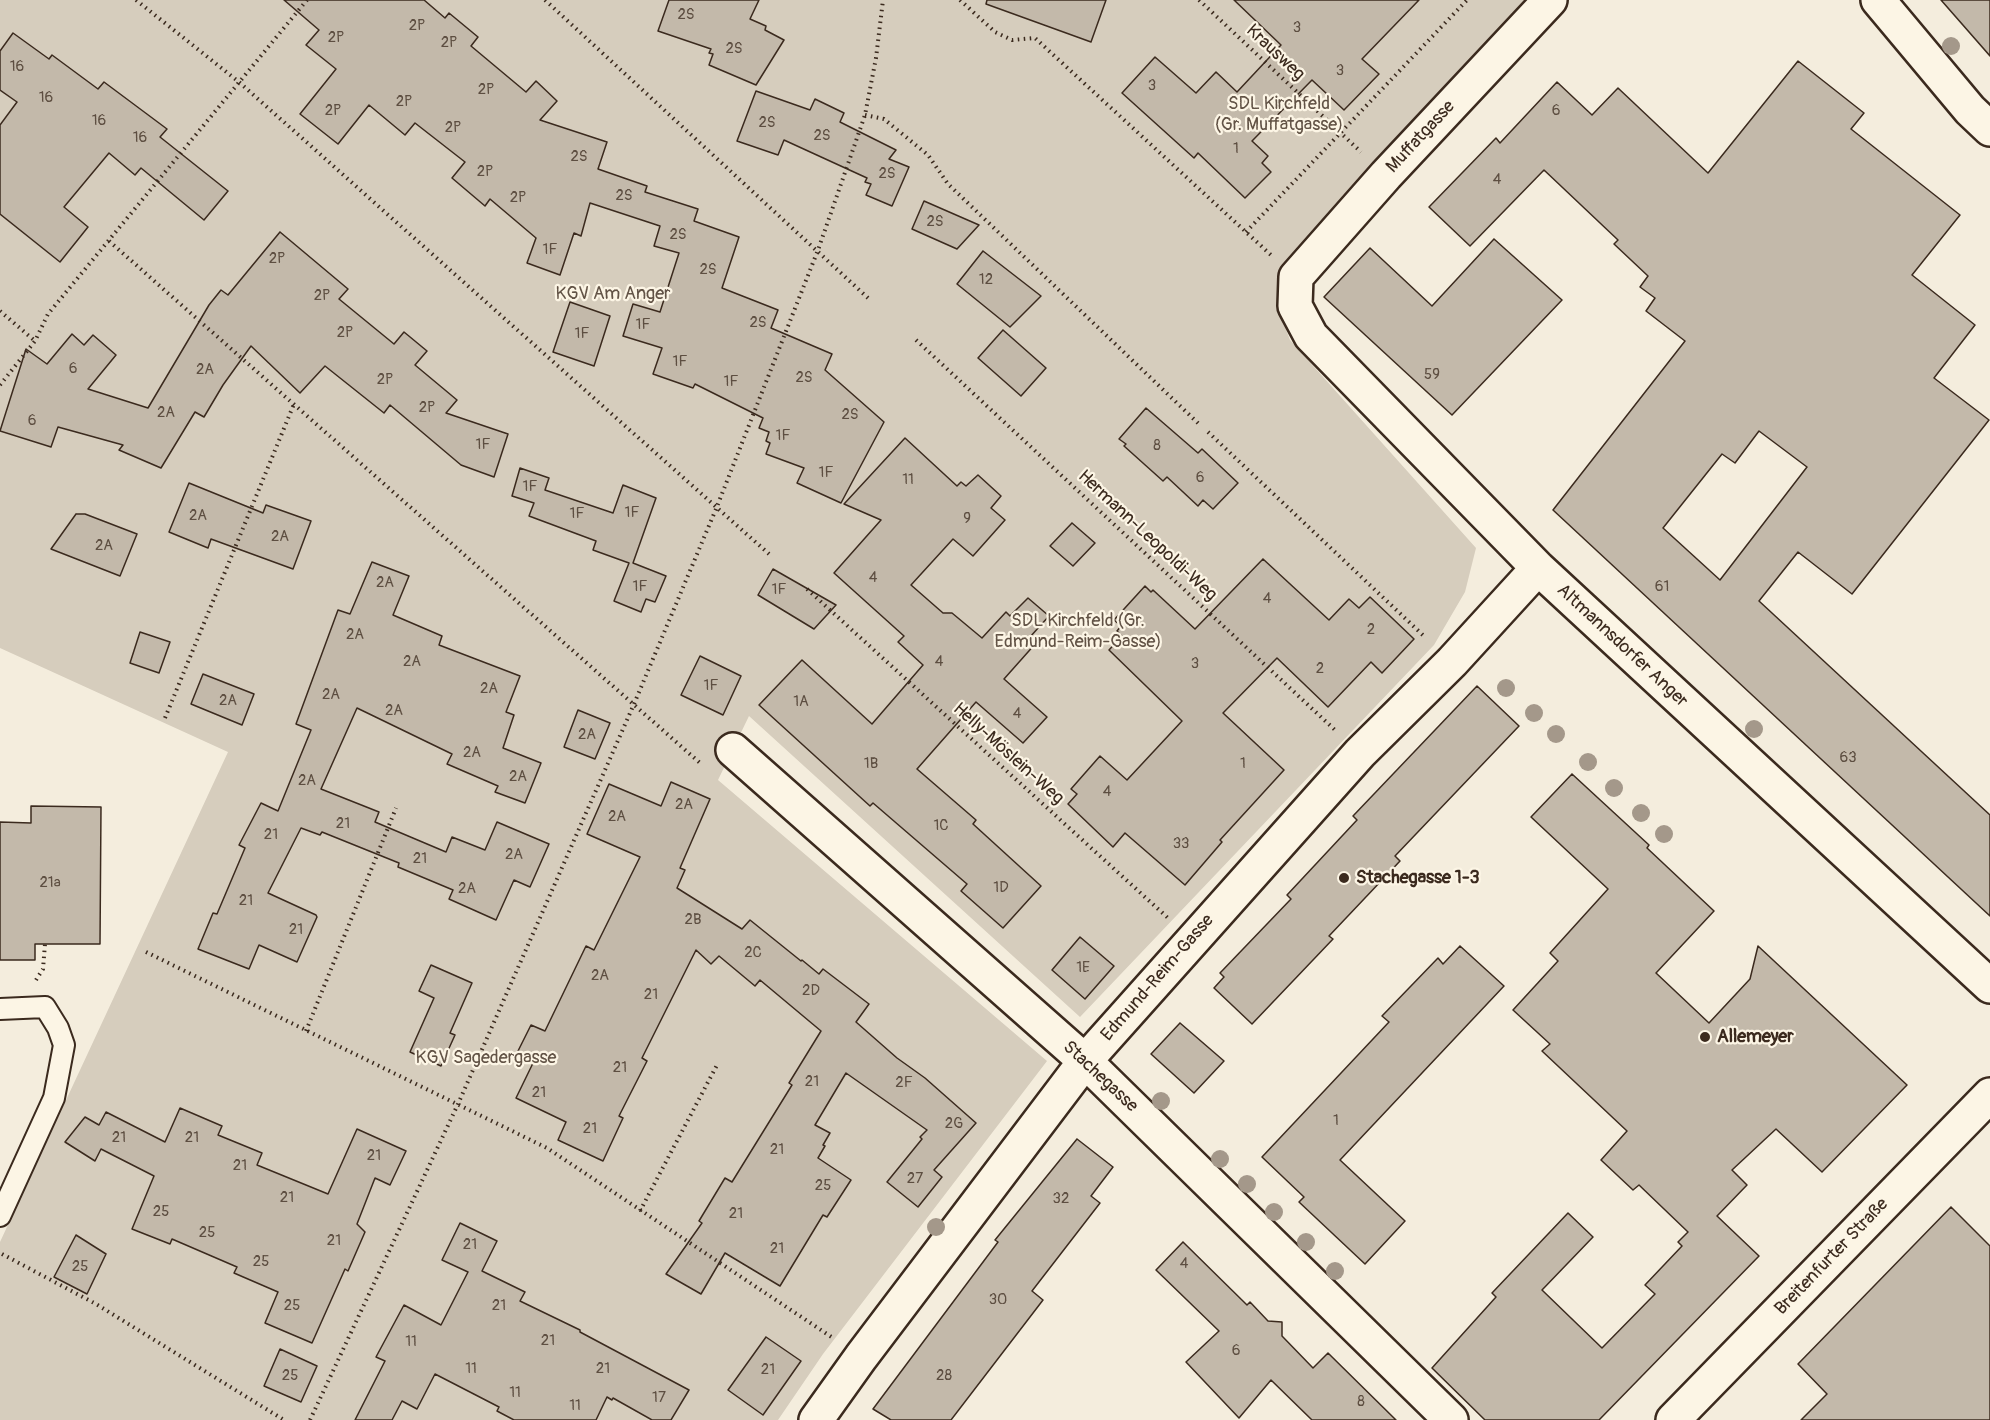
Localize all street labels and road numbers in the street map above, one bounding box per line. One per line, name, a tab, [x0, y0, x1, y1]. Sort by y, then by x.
street label: Krausweg	[1241, 20, 1309, 86]
street label: Muffatgasse	[1382, 96, 1460, 178]
street label: Hermann-Leopoldi-Weg	[1073, 466, 1221, 606]
street label: Altmannsdorfer Anger	[1552, 580, 1692, 712]
street label: Helly-Möslein-Weg	[948, 699, 1068, 809]
street label: Edmund-Reim-Gasse	[1097, 910, 1219, 1046]
street label: Stachegasse	[1058, 1037, 1142, 1117]
street label: Breitenfurter Straße	[1771, 1194, 1893, 1320]

